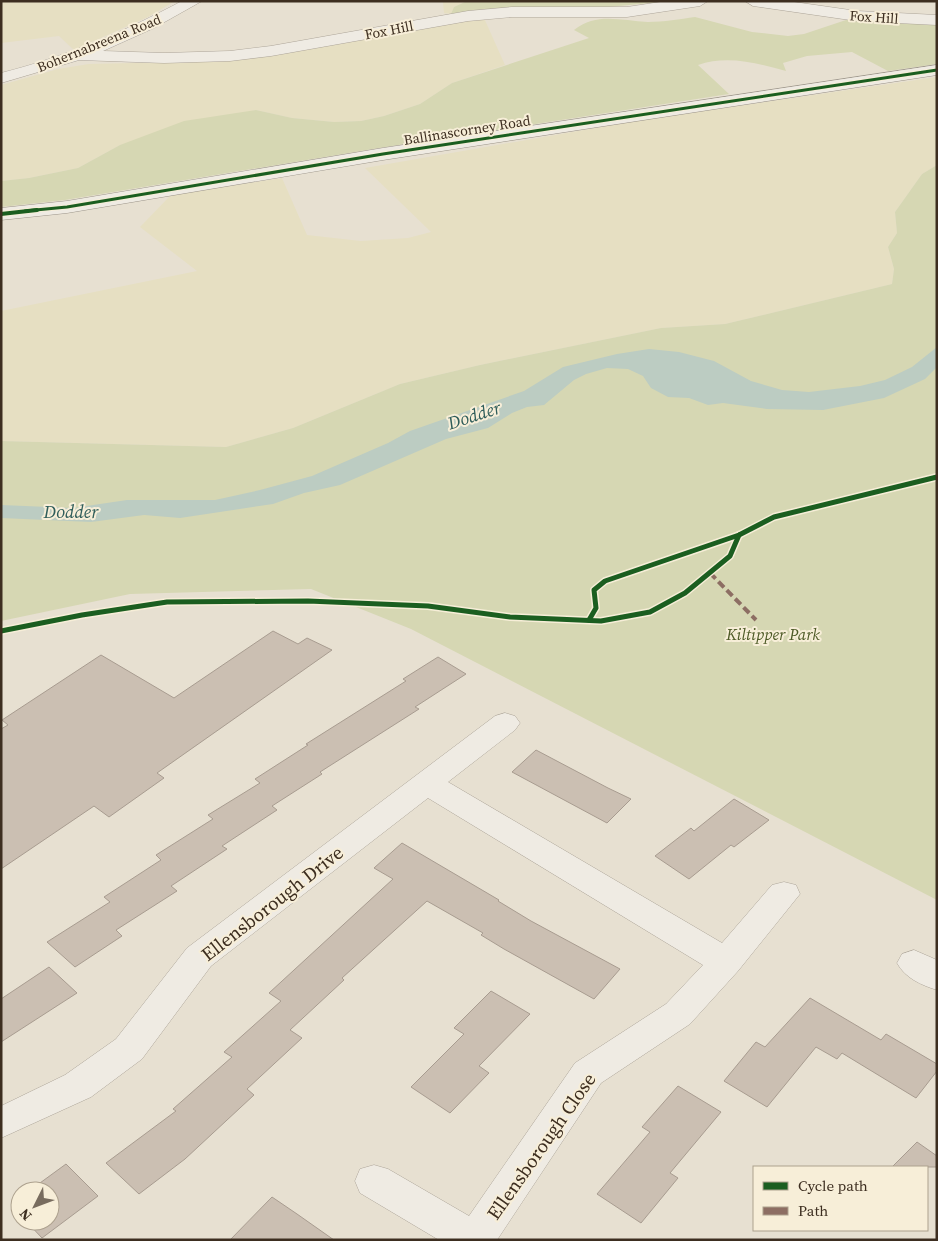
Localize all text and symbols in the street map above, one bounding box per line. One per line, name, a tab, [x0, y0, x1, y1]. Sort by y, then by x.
street label: Fox Hill	[849, 5, 899, 29]
street label: Bohernabreena Road	[34, 9, 164, 77]
street label: Fox Hill	[363, 15, 415, 45]
street label: Ballinascorney Road	[402, 110, 532, 150]
water label: Dodder	[443, 394, 505, 436]
water label: Dodder	[43, 499, 99, 524]
park label: Kiltipper Park	[725, 623, 820, 645]
street label: Ellensborough Drive	[196, 839, 348, 967]
street label: Ellensborough Close	[480, 1067, 602, 1225]
legend	[753, 1166, 928, 1231]
text: Cycle path	[798, 1175, 868, 1196]
north arrow	[10, 1181, 60, 1231]
text: Path	[798, 1200, 828, 1221]
text: N	[14, 1204, 36, 1225]

